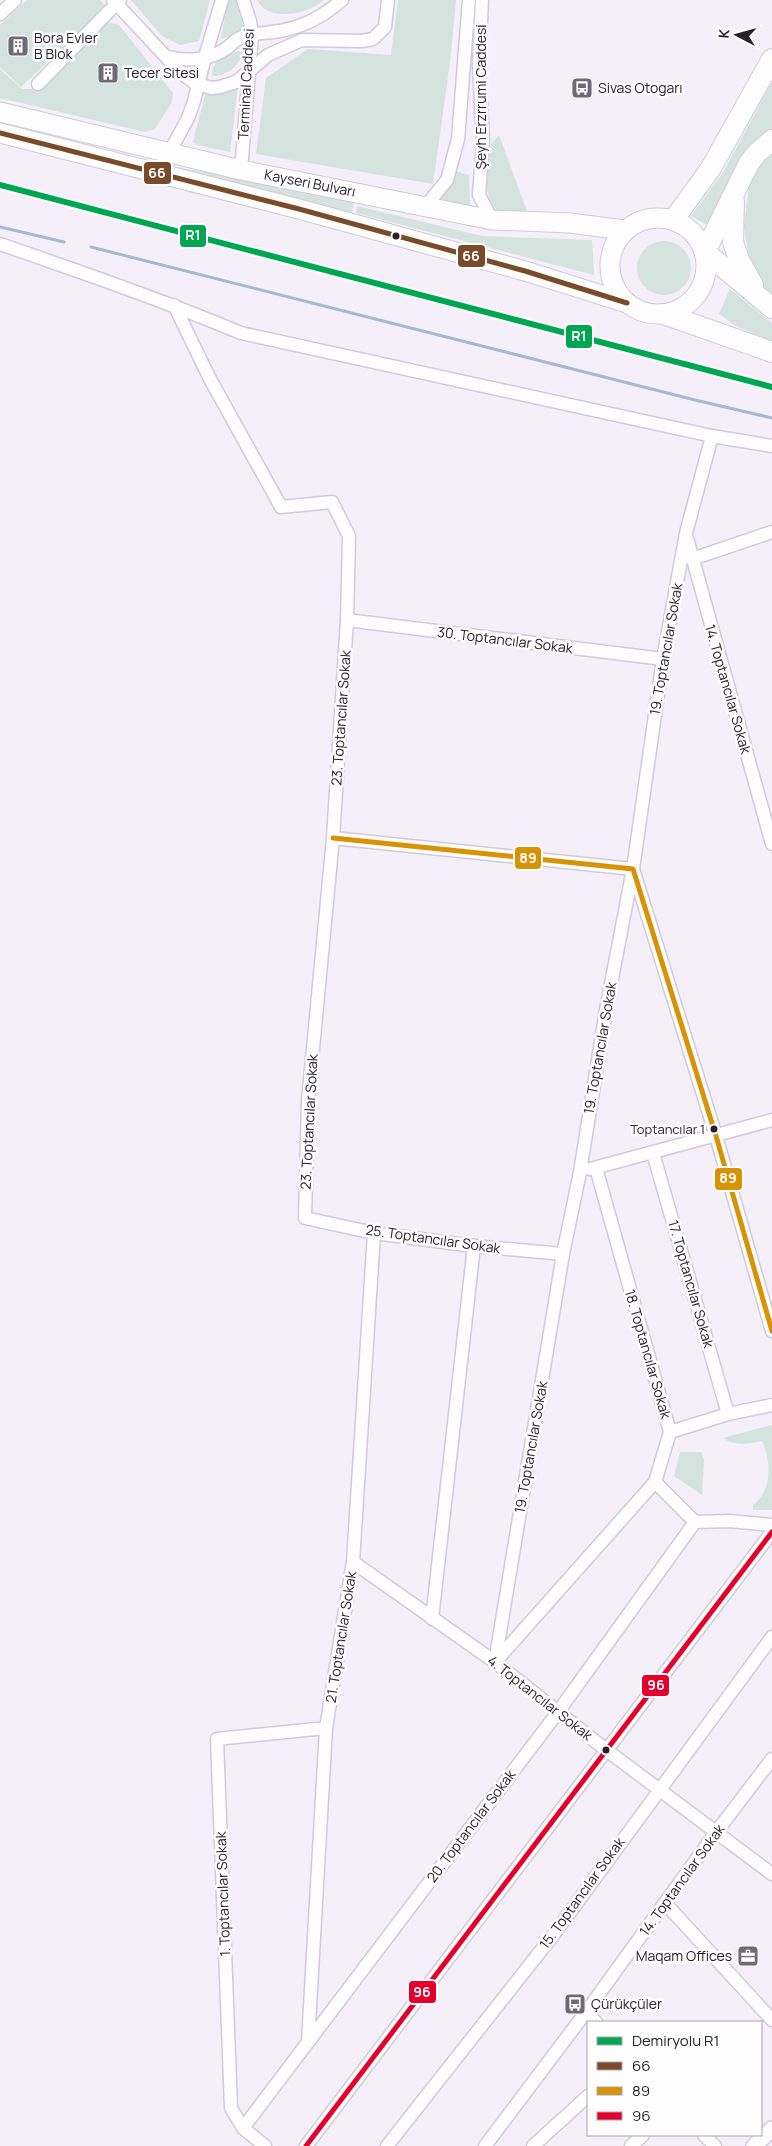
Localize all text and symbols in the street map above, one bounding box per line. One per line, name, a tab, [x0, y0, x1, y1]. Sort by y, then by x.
north arrow	[712, 10, 762, 60]
street label: Şeyh Erzrrumi Caddesi	[471, 24, 490, 170]
text: K	[714, 27, 734, 39]
place label: Bora Evler B Blok	[34, 28, 98, 63]
street label: Terminal Caddesi	[233, 28, 258, 140]
building icon: Bora Evler B Blok	[6, 34, 30, 58]
building icon: Tecer Sitesi	[96, 61, 120, 85]
place label: Tecer Sitesi	[124, 63, 199, 82]
bus stop icon: Sivas Otogarı	[570, 76, 594, 100]
place label: Sivas Otogarı	[598, 78, 683, 97]
line badge: 66	[143, 161, 172, 185]
text: 66	[148, 163, 166, 182]
street label: Kayseri Bulvarı	[263, 164, 357, 201]
line badge: R1	[179, 224, 207, 248]
text: R1	[185, 225, 201, 244]
unlabelled marker	[391, 231, 401, 241]
line badge: 66	[457, 244, 486, 268]
text: 66	[462, 246, 480, 265]
line badge: R1	[565, 324, 593, 349]
text: R1	[571, 326, 587, 345]
street label: 19. Toptancılar Sokak	[645, 580, 687, 717]
street label: 30. Toptancılar Sokak	[436, 622, 575, 657]
street label: 14. Toptancılar Sokak	[701, 622, 756, 757]
street label: 23. Toptancılar Sokak	[326, 649, 355, 786]
line badge: 89	[514, 846, 542, 870]
text: 89	[519, 848, 537, 867]
street label: 19. Toptancılar Sokak	[579, 979, 621, 1116]
street label: 23. Toptancılar Sokak	[295, 1053, 322, 1190]
place label: Toptancılar 1	[630, 1120, 705, 1138]
marker: Toptancılar 1	[709, 1124, 719, 1134]
line badge: 89	[714, 1167, 743, 1191]
text: 89	[719, 1168, 737, 1187]
street label: 17. Toptancılar Sokak	[664, 1218, 719, 1351]
street label: 25. Toptancılar Sokak	[364, 1220, 503, 1258]
street label: 18. Toptancılar Sokak	[621, 1287, 676, 1422]
street label: 19. Toptancılar Sokak	[510, 1378, 552, 1515]
street label: 21. Toptancılar Sokak	[321, 1569, 360, 1704]
street label: 4. Toptancılar Sokak	[484, 1651, 597, 1745]
line badge: 96	[641, 1674, 670, 1697]
text: 96	[647, 1675, 665, 1694]
unlabelled marker	[601, 1745, 611, 1755]
street label: 20. Toptancılar Sokak	[422, 1765, 520, 1886]
street label: 14. Toptancılar Sokak	[635, 1819, 729, 1939]
street label: 1. Toptancılar Sokak	[211, 1830, 234, 1957]
street label: 15. Toptancılar Sokak	[535, 1832, 629, 1952]
office icon: Maqam Offices	[736, 1944, 760, 1968]
place label: Maqam Offices	[636, 1946, 732, 1965]
line badge: 96	[408, 1980, 437, 2004]
text: 96	[413, 1982, 431, 2001]
bus stop icon: Çürükçüler	[563, 1992, 587, 2016]
place label: Çürükçüler	[591, 1994, 662, 2013]
legend	[587, 2021, 762, 2136]
text: Demiryolu R1	[632, 2030, 719, 2051]
text: 66	[632, 2055, 651, 2076]
text: 89	[632, 2080, 650, 2101]
text: 96	[632, 2105, 651, 2126]

